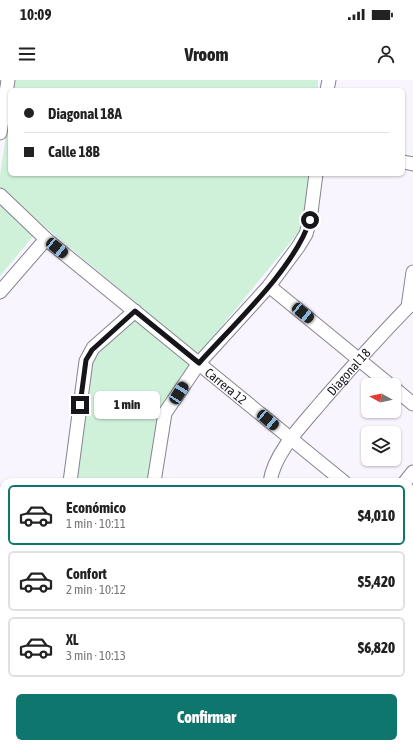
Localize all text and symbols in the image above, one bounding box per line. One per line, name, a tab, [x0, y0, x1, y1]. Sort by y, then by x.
text: 10:09	[20, 6, 51, 23]
icon: menu	[16, 43, 38, 65]
icon: person	[375, 43, 397, 65]
text: Vroom	[184, 44, 229, 65]
text: Diagonal 18A	[48, 105, 122, 122]
text: Calle 18B	[48, 143, 100, 160]
route start	[301, 211, 319, 229]
car	[44, 236, 70, 260]
car	[290, 301, 316, 325]
street label: Diagonal 18	[324, 345, 374, 398]
street label: Carrera 12	[202, 365, 250, 408]
north arrow	[361, 378, 401, 418]
map controls	[361, 378, 401, 466]
car	[167, 380, 191, 406]
callout: 1 min	[94, 391, 160, 419]
route end	[71, 396, 89, 414]
text: 1 min	[114, 397, 140, 412]
car	[255, 408, 281, 432]
button: layers	[361, 426, 401, 466]
icon: car	[18, 497, 54, 533]
text: Económico	[66, 499, 126, 516]
text: $4,010	[358, 507, 395, 524]
text: 1 min · 10:11	[66, 516, 126, 531]
icon: car	[18, 563, 54, 599]
text: Confort	[66, 565, 107, 582]
text: $5,420	[358, 573, 395, 590]
text: 2 min · 10:12	[66, 582, 126, 597]
icon: car	[18, 629, 54, 665]
text: XL	[66, 631, 79, 648]
text: $6,820	[358, 639, 395, 656]
text: 3 min · 10:13	[66, 648, 126, 663]
button: Confirmar	[16, 694, 397, 740]

